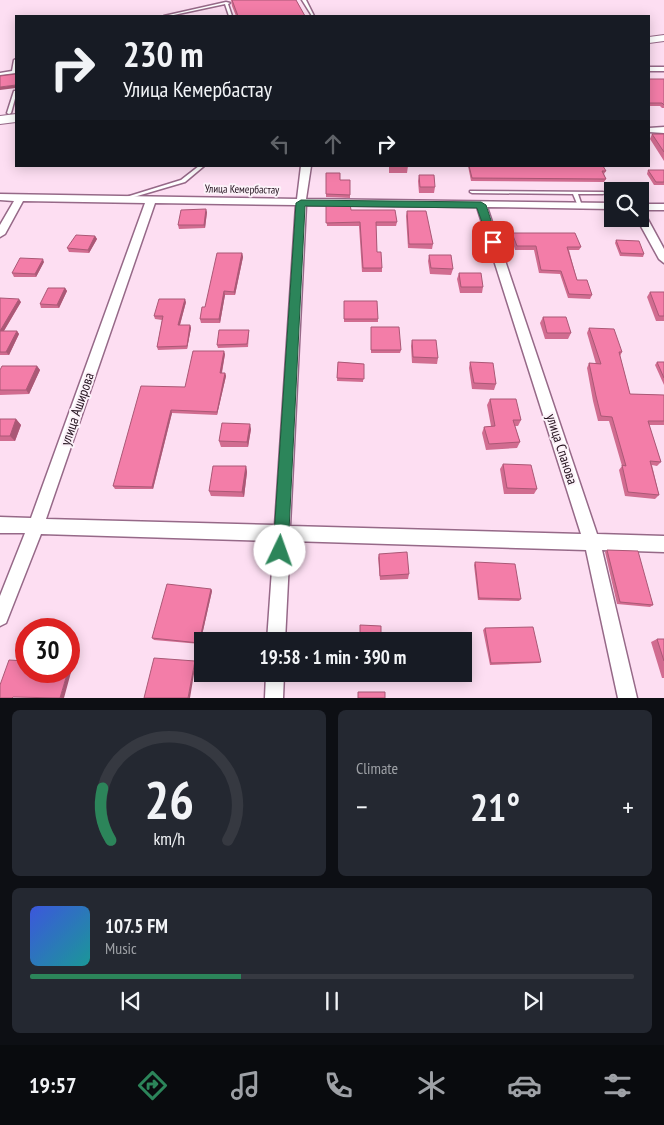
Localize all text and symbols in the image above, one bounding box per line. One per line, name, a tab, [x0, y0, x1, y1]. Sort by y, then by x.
text: 230 m	[123, 31, 204, 77]
icon: right	[40, 35, 105, 100]
text: Улица Кемербастау	[123, 75, 272, 103]
icon: left	[266, 130, 294, 158]
icon: ahead	[319, 130, 347, 158]
icon: right	[372, 130, 400, 158]
street label: Улица Кемербастау	[205, 181, 280, 197]
map controls	[604, 182, 649, 227]
button: search	[604, 182, 649, 227]
pin	[472, 221, 514, 263]
icon: arrive	[479, 228, 507, 256]
street label: улица Аширова	[56, 370, 98, 448]
street label: улица Спанова	[542, 411, 582, 487]
position arrow	[253, 524, 305, 576]
speed limit sign: 30	[15, 618, 80, 683]
text: 19:58 · 1 min · 390 m	[260, 645, 406, 669]
text: Climate	[356, 758, 398, 778]
text: 26	[144, 766, 194, 833]
text: 21°	[470, 782, 520, 831]
text: −	[356, 788, 368, 825]
text: +	[622, 788, 634, 825]
text: km/h	[153, 827, 185, 850]
text: 107.5 FM	[105, 914, 168, 938]
text: Music	[105, 938, 137, 958]
icon: previous	[117, 987, 145, 1015]
icon: pause	[318, 987, 346, 1015]
icon: next	[519, 987, 547, 1015]
icon: directions	[135, 1068, 170, 1103]
icon: music	[228, 1068, 263, 1103]
icon: phone	[321, 1068, 356, 1103]
icon: climate	[414, 1068, 449, 1103]
icon: car	[507, 1068, 542, 1103]
icon: filters	[600, 1068, 635, 1103]
text: 19:57	[29, 1071, 77, 1099]

